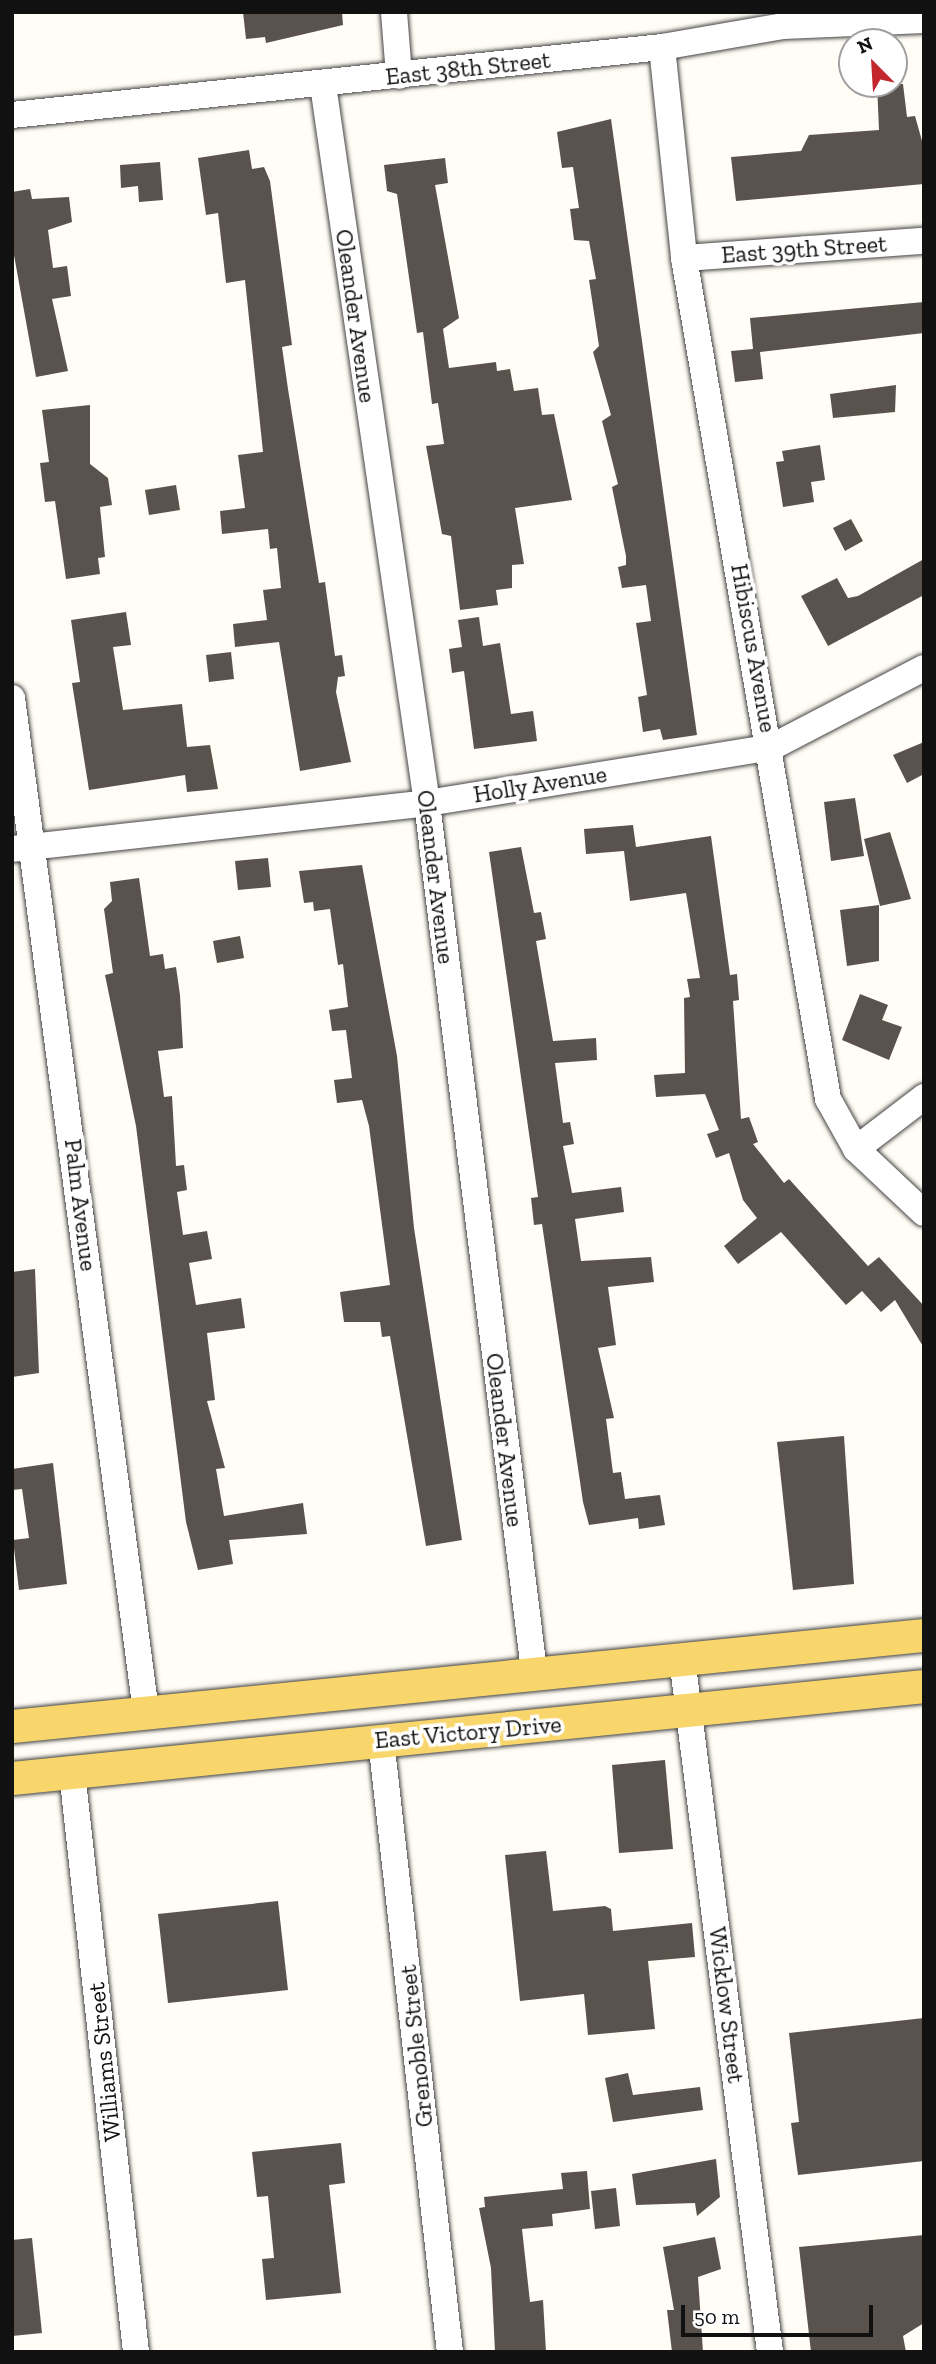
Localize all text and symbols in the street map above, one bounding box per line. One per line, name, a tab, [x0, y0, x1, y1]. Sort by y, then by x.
north arrow	[838, 28, 908, 98]
text: N	[854, 32, 876, 59]
street label: East 38th Street	[384, 45, 552, 91]
street label: Oleander Avenue	[329, 227, 383, 405]
street label: East 39th Street	[720, 229, 888, 269]
street label: Hibiscus Avenue	[725, 561, 783, 735]
street label: Holly Avenue	[471, 759, 609, 809]
street label: Oleander Avenue	[411, 788, 461, 966]
street label: Palm Avenue	[59, 1137, 103, 1273]
street label: Oleander Avenue	[480, 1351, 530, 1529]
street label: East Victory Drive	[373, 1709, 563, 1755]
street label: Wicklow Street	[703, 1925, 751, 2085]
street label: Grenoble Street	[393, 1963, 439, 2129]
street label: Williams Street	[81, 1981, 127, 2143]
scale bar	[684, 2290, 876, 2334]
text: 50 m	[694, 2304, 740, 2329]

